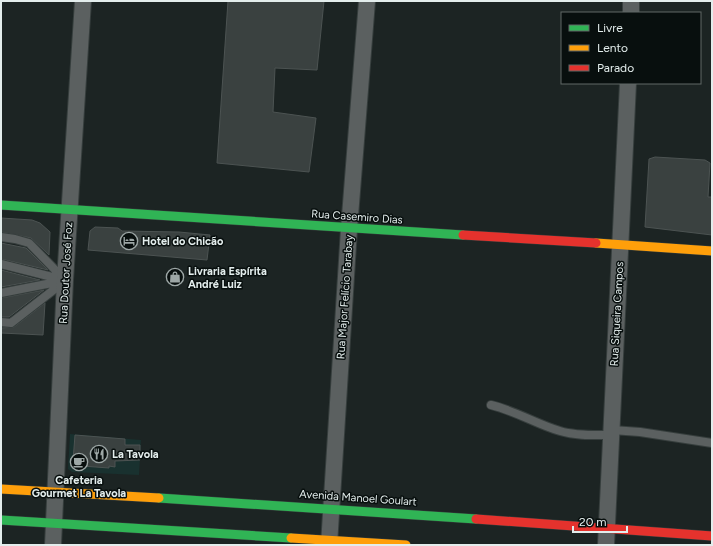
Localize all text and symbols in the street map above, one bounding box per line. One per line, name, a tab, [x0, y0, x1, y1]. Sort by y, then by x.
legend	[561, 12, 701, 84]
text: Livre	[597, 21, 623, 35]
text: Lento	[597, 41, 628, 55]
text: Parado	[597, 61, 634, 75]
street label: Rua Casemiro Dias	[311, 207, 403, 227]
street label: Rua Doutor José Foz	[57, 222, 75, 324]
hotel icon: Hotel do Chicão	[119, 231, 139, 251]
street label: Rua Major Felício Tarabay	[334, 234, 356, 360]
place label: Hotel do Chicão	[142, 235, 224, 248]
street label: Rua Siqueira Campos	[608, 261, 626, 367]
place label: Livraria Espírita André Luiz	[188, 265, 267, 291]
shop icon: Livraria Espírita André Luiz	[165, 267, 185, 287]
restaurant icon: La Tavola	[89, 444, 109, 464]
place label: La Tavola	[112, 448, 159, 461]
cafe icon: Cafeteria Gourmet La Tavola	[69, 452, 89, 472]
place label: Cafeteria Gourmet La Tavola	[32, 474, 126, 500]
street label: Avenida Manoel Goulart	[299, 487, 417, 509]
scale bar	[573, 508, 627, 534]
text: 20 m	[579, 515, 607, 529]

